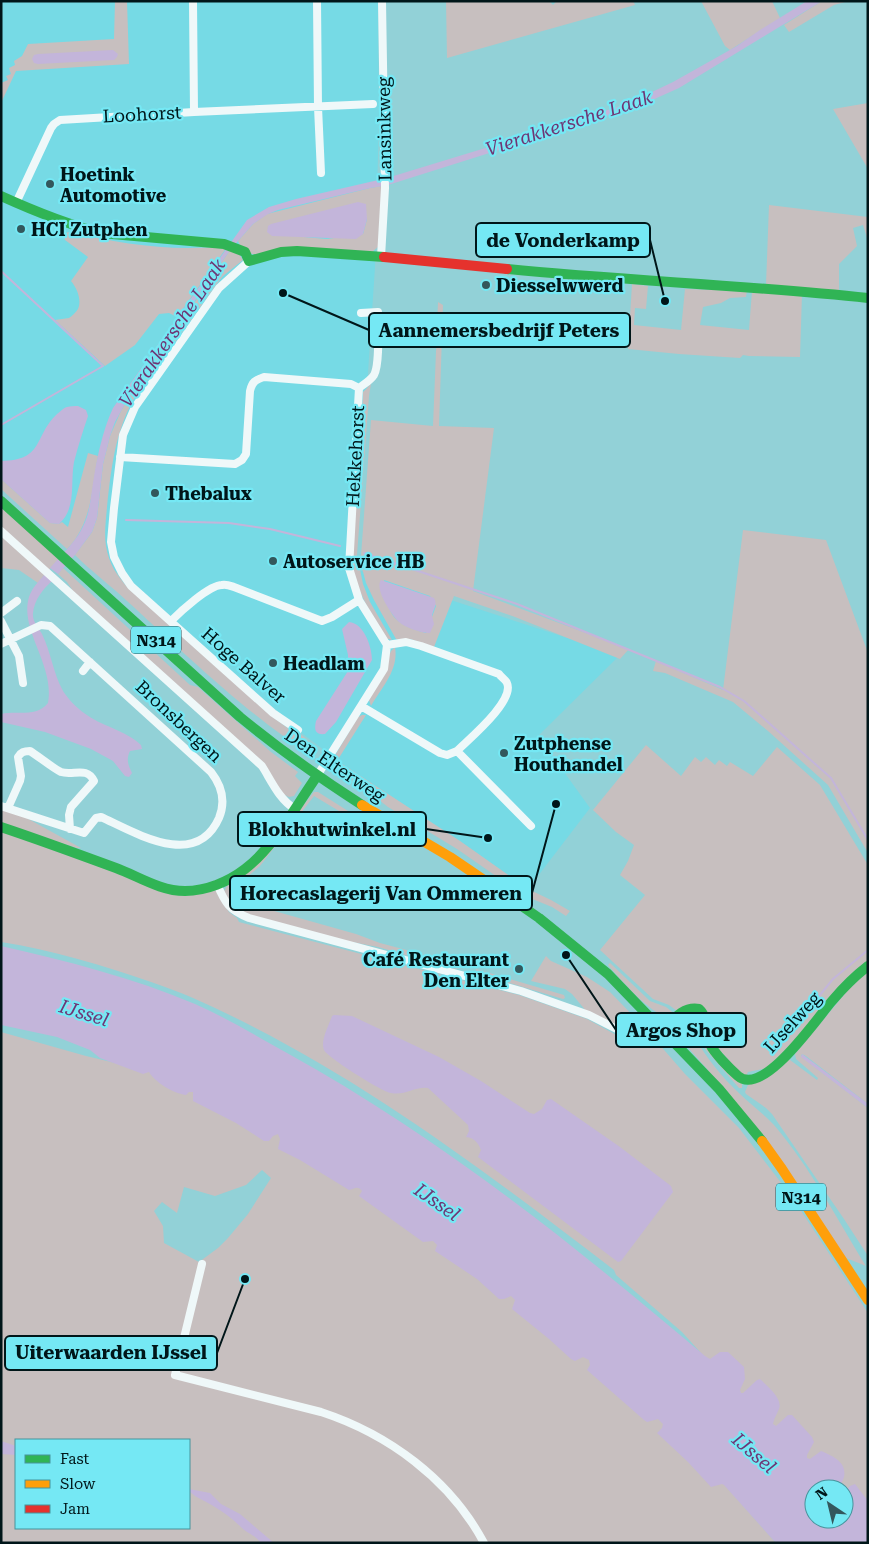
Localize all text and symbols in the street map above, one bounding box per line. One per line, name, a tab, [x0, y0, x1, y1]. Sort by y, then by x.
street label: Lansinkweg	[373, 76, 395, 181]
water label: Vierakkersche Laak	[483, 85, 656, 161]
street label: Loohorst	[102, 101, 182, 127]
place label: Hoetink Automotive	[60, 164, 167, 206]
marker: Hoetink Automotive	[44, 178, 56, 190]
place label: HCI Zutphen	[31, 219, 148, 240]
marker: HCI Zutphen	[15, 223, 27, 235]
callout: de Vonderkamp	[476, 223, 650, 257]
text: de Vonderkamp	[486, 229, 640, 252]
water label: Vierakkersche Laak	[114, 254, 231, 412]
place label: Diesselwwerd	[496, 275, 624, 296]
marker: Diesselwwerd	[480, 279, 492, 291]
callout: Aannemersbedrijf Peters	[369, 313, 630, 347]
text: Aannemersbedrijf Peters	[379, 319, 620, 342]
street label: Hekkehorst	[342, 405, 368, 507]
place label: Thebalux	[165, 483, 252, 504]
marker: Thebalux	[149, 487, 161, 499]
place label: Autoservice HB	[283, 551, 424, 572]
marker: Autoservice HB	[267, 555, 279, 567]
street label: Hoge Balver	[198, 623, 290, 707]
road number: N314	[131, 626, 181, 654]
place label: Headlam	[283, 653, 365, 674]
marker: Headlam	[267, 657, 279, 669]
street label: Bronsbergen	[131, 676, 227, 767]
street label: Den Elterweg	[281, 724, 390, 807]
place label: Zutphense Houthandel	[514, 733, 623, 775]
marker: Zutphense Houthandel	[498, 747, 510, 759]
callout: Blokhutwinkel.nl	[238, 812, 426, 846]
text: Blokhutwinkel.nl	[248, 818, 416, 841]
callout: Horecaslagerij Van Ommeren	[230, 876, 532, 910]
text: Horecaslagerij Van Ommeren	[240, 882, 522, 905]
place label: Café Restaurant Den Elter	[363, 949, 509, 991]
marker: Café Restaurant Den Elter	[513, 963, 525, 975]
street label: IJselweg	[759, 987, 825, 1057]
water label: IJssel	[56, 994, 112, 1031]
callout: Argos Shop	[616, 1013, 746, 1047]
text: Argos Shop	[626, 1019, 736, 1042]
water label: IJssel	[409, 1178, 464, 1226]
road number: N314	[776, 1184, 826, 1210]
callout: Uiterwaarden IJssel	[5, 1336, 217, 1370]
text: Uiterwaarden IJssel	[15, 1341, 207, 1364]
water label: IJssel	[727, 1427, 781, 1478]
legend	[15, 1439, 190, 1529]
text: Fast	[60, 1450, 90, 1468]
text: Slow	[60, 1475, 96, 1493]
north arrow	[804, 1479, 854, 1529]
text: N	[813, 1484, 831, 1503]
text: Jam	[60, 1500, 90, 1518]

